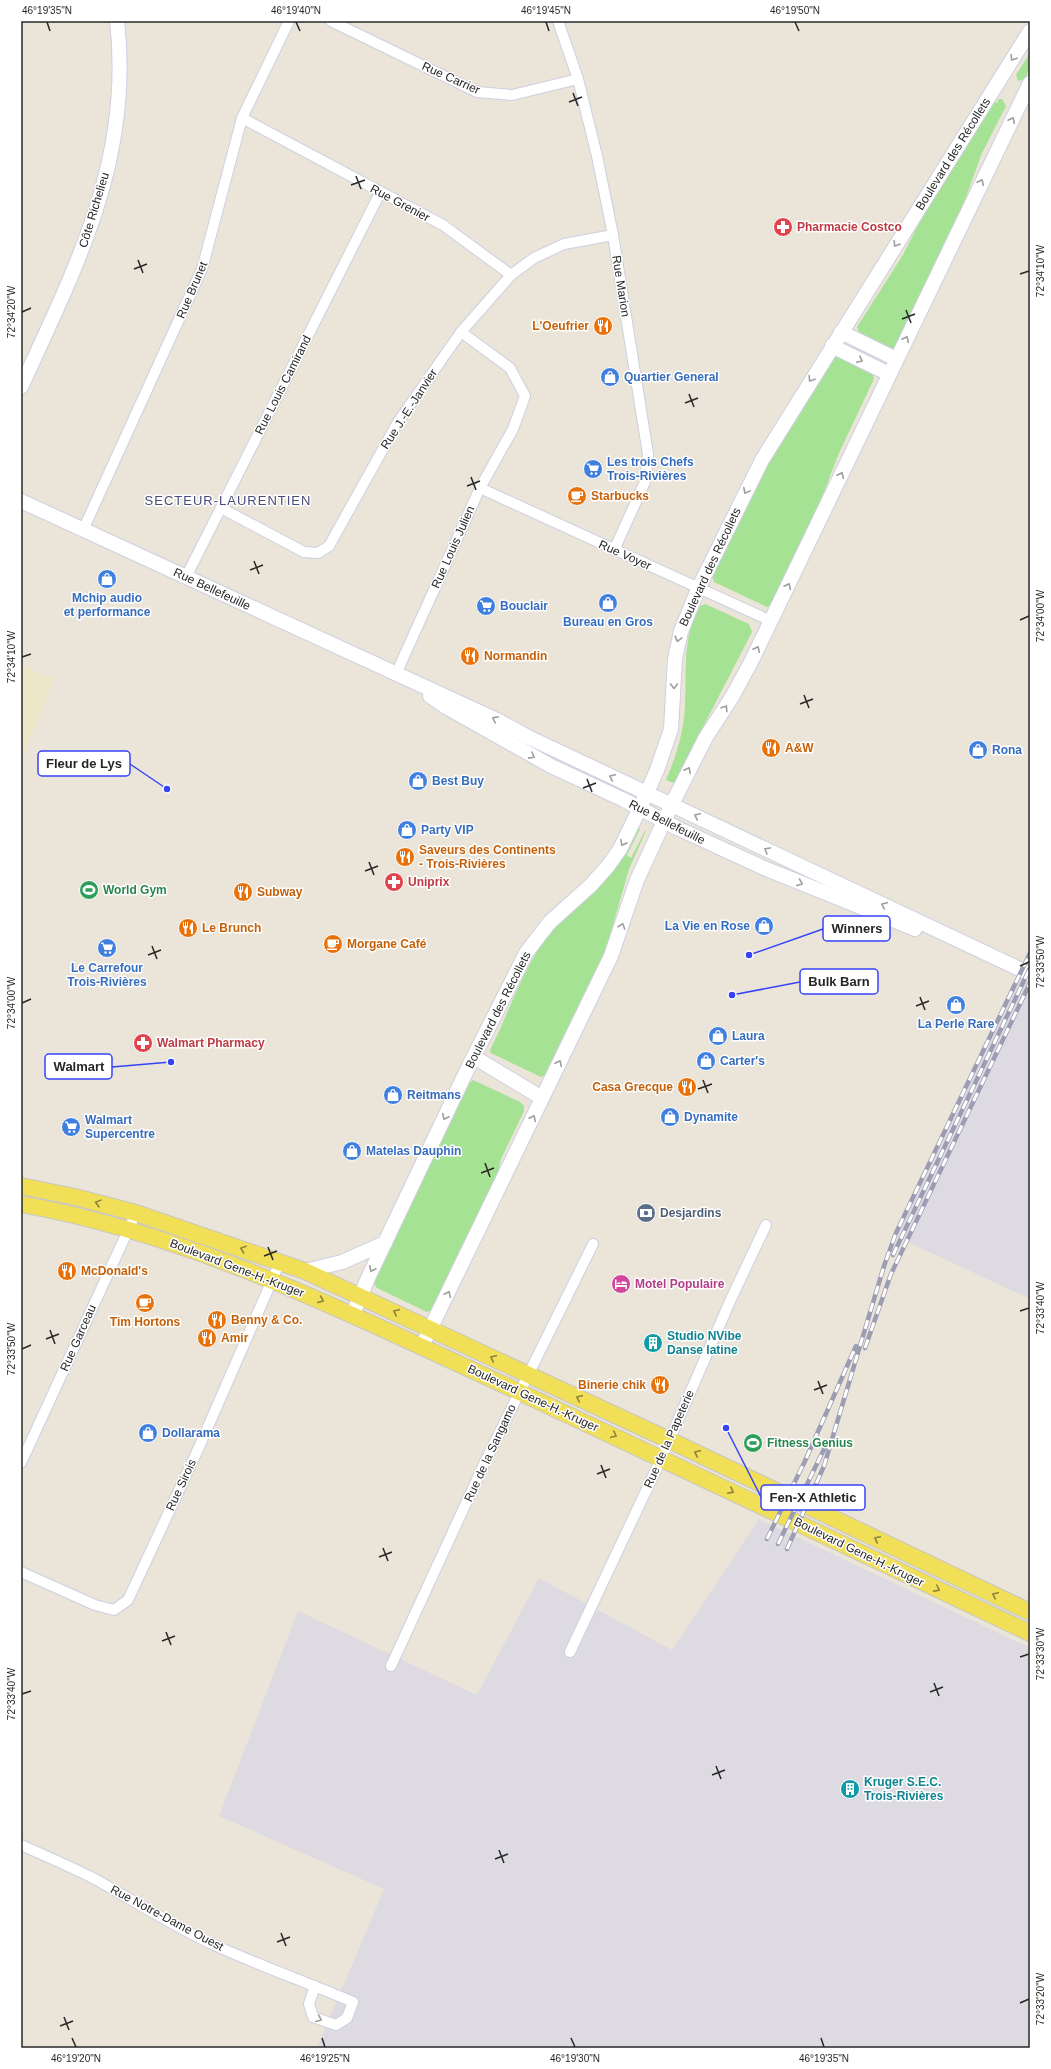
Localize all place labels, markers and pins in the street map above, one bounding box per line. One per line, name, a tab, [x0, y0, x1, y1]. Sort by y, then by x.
pharmacy icon: Pharmacie Costco	[772, 216, 794, 238]
place label: Pharmacie Costco	[797, 220, 902, 234]
restaurant icon: L'Oeufrier	[592, 315, 614, 337]
place label: L'Oeufrier	[532, 319, 589, 333]
shop icon: Quartier General	[599, 366, 621, 388]
place label: Quartier General	[624, 370, 719, 384]
place label: Les trois Chefs Trois-Rivières	[607, 455, 694, 483]
supermarket icon: Les trois Chefs Trois-Rivières	[582, 458, 604, 480]
cafe icon: Starbucks	[566, 485, 588, 507]
place label: Starbucks	[591, 489, 649, 503]
shop icon: Mchip audio et performance	[96, 568, 118, 590]
place label: Mchip audio et performance	[64, 591, 151, 619]
shop icon: Bureau en Gros	[597, 592, 619, 614]
supermarket icon: Bouclair	[475, 595, 497, 617]
place label: Bouclair	[500, 599, 548, 613]
place label: Bureau en Gros	[563, 615, 653, 629]
restaurant icon: Normandin	[459, 645, 481, 667]
place label: Normandin	[484, 649, 547, 663]
restaurant icon: A&W	[760, 737, 782, 759]
shop icon: Rona	[967, 739, 989, 761]
place label: A&W	[785, 741, 814, 755]
place label: Rona	[992, 743, 1022, 757]
callout: Fleur de Lys	[38, 751, 130, 776]
shop icon: Best Buy	[407, 770, 429, 792]
place label: Best Buy	[432, 774, 484, 788]
shop icon: Party VIP	[396, 819, 418, 841]
place label: Party VIP	[421, 823, 474, 837]
place label: Saveurs des Continents - Trois-Rivières	[419, 843, 556, 871]
restaurant icon: Saveurs des Continents - Trois-Rivières	[394, 846, 416, 868]
pharmacy icon: Uniprix	[383, 871, 405, 893]
place label: Uniprix	[408, 875, 450, 889]
sports icon: World Gym	[78, 879, 100, 901]
restaurant icon: Subway	[232, 881, 254, 903]
place label: World Gym	[103, 883, 167, 897]
place label: Subway	[257, 885, 303, 899]
shop icon: La Vie en Rose	[753, 915, 775, 937]
callout: Winners	[823, 916, 890, 941]
restaurant icon: Le Brunch	[177, 917, 199, 939]
place label: La Vie en Rose	[665, 919, 750, 933]
place label: Le Brunch	[202, 921, 261, 935]
cafe icon: Morgane Café	[322, 933, 344, 955]
supermarket icon: Le Carrefour Trois-Rivières	[96, 937, 118, 959]
place label: Morgane Café	[347, 937, 427, 951]
place label: Le Carrefour Trois-Rivières	[67, 961, 147, 989]
callout: Bulk Barn	[800, 969, 878, 994]
shop icon: La Perle Rare	[945, 994, 967, 1016]
place label: La Perle Rare	[918, 1017, 995, 1031]
shop icon: Laura	[707, 1025, 729, 1047]
place label: Laura	[732, 1029, 765, 1043]
pharmacy icon: Walmart Pharmacy	[132, 1032, 154, 1054]
place label: Walmart Pharmacy	[157, 1036, 265, 1050]
shop icon: Carter's	[695, 1050, 717, 1072]
callout: Walmart	[45, 1054, 112, 1079]
place label: Carter's	[720, 1054, 765, 1068]
restaurant icon: Casa Grecque	[676, 1076, 698, 1098]
place label: Casa Grecque	[592, 1080, 673, 1094]
shop icon: Reitmans	[382, 1084, 404, 1106]
place label: Reitmans	[407, 1088, 461, 1102]
shop icon: Dynamite	[659, 1106, 681, 1128]
place label: Dynamite	[684, 1110, 738, 1124]
place label: Walmart Supercentre	[85, 1113, 155, 1141]
supermarket icon: Walmart Supercentre	[60, 1116, 82, 1138]
shop icon: Matelas Dauphin	[341, 1140, 363, 1162]
place label: Matelas Dauphin	[366, 1144, 461, 1158]
bank icon: Desjardins	[635, 1202, 657, 1224]
place label: Desjardins	[660, 1206, 722, 1220]
restaurant icon: McDonald's	[56, 1260, 78, 1282]
place label: McDonald's	[81, 1264, 148, 1278]
hotel icon: Motel Populaire	[610, 1273, 632, 1295]
place label: Motel Populaire	[635, 1277, 725, 1291]
cafe icon: Tim Hortons	[134, 1292, 156, 1314]
restaurant icon: Benny & Co.	[206, 1309, 228, 1331]
place label: Benny & Co.	[231, 1313, 302, 1327]
place label: Tim Hortons	[110, 1315, 181, 1329]
restaurant icon: Amir	[196, 1327, 218, 1349]
place label: Studio NVibe Danse latine	[667, 1329, 742, 1357]
place label: Amir	[221, 1331, 249, 1345]
building icon: Studio NVibe Danse latine	[642, 1332, 664, 1354]
restaurant icon: Binerie chik	[649, 1374, 671, 1396]
place label: Binerie chik	[578, 1378, 646, 1392]
shop icon: Dollarama	[137, 1422, 159, 1444]
place label: Dollarama	[162, 1426, 220, 1440]
sports icon: Fitness Genius	[742, 1432, 764, 1454]
place label: Fitness Genius	[767, 1436, 853, 1450]
callout: Fen-X Athletic	[761, 1485, 865, 1510]
place label: Kruger S.E.C. Trois-Rivières	[864, 1775, 944, 1803]
building icon: Kruger S.E.C. Trois-Rivières	[839, 1778, 861, 1800]

